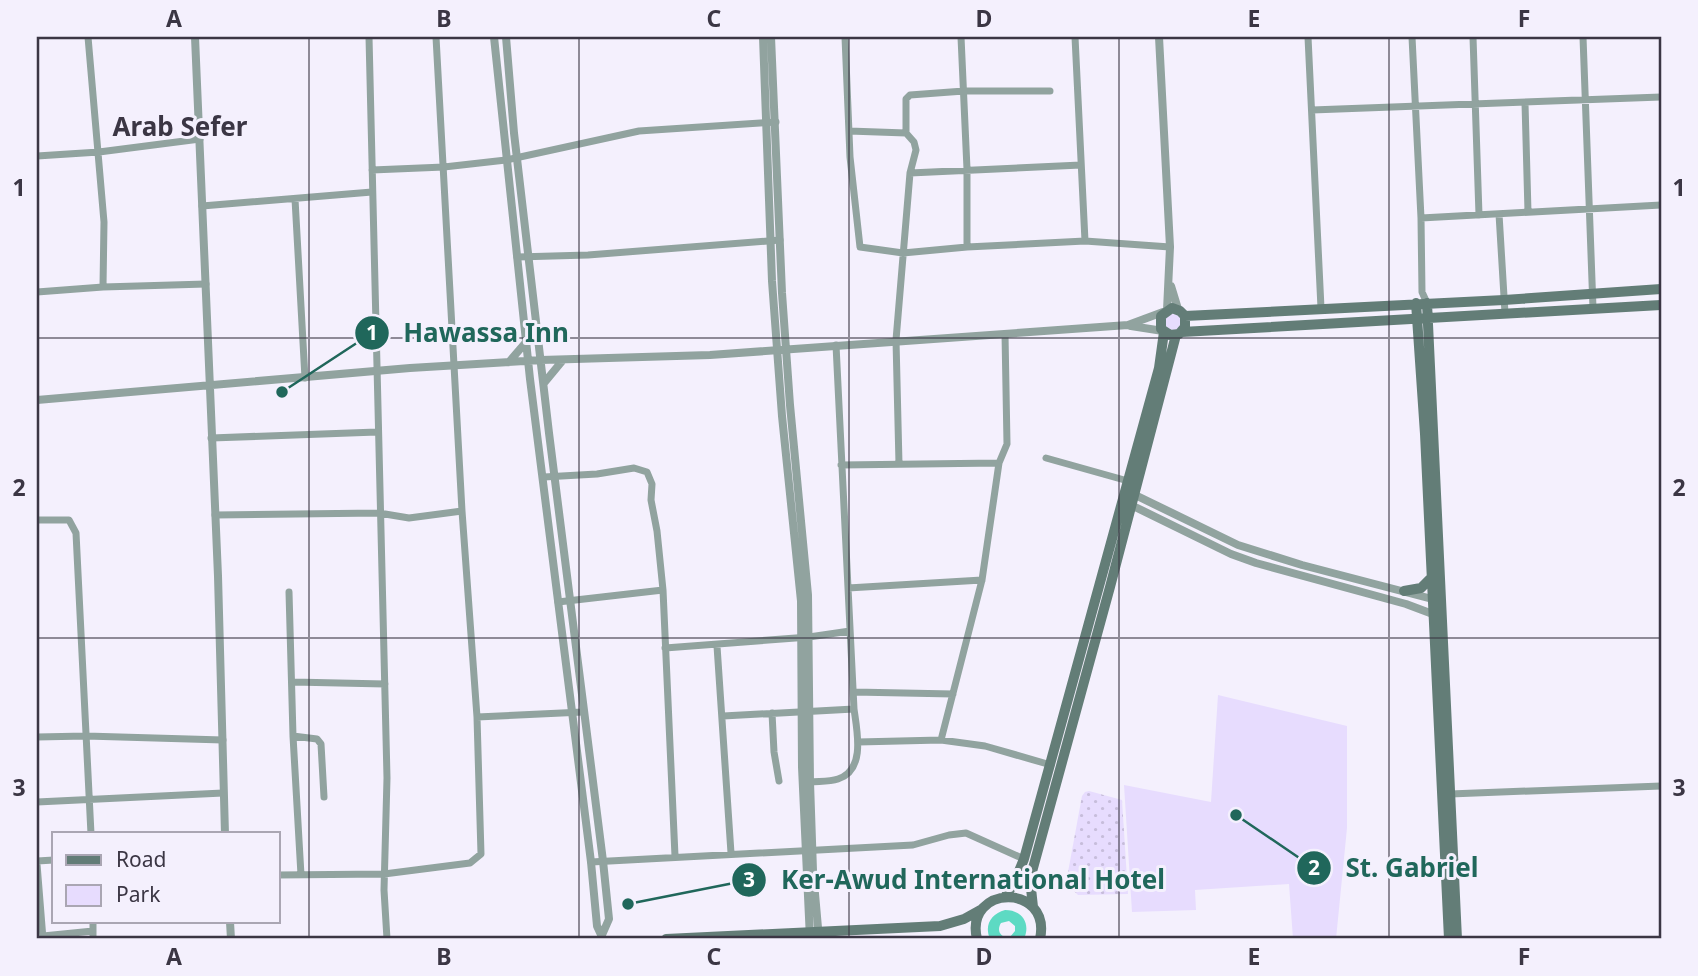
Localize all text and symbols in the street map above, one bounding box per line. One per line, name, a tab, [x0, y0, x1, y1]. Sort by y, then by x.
text: A	[166, 2, 182, 34]
text: B	[436, 2, 452, 34]
text: C	[707, 2, 722, 34]
text: D	[976, 2, 992, 34]
text: E	[1248, 2, 1260, 34]
text: F	[1518, 2, 1530, 34]
district label: Arab Sefer	[113, 108, 248, 144]
text: 1	[12, 171, 26, 203]
text: 1	[1672, 171, 1686, 203]
callout: Hawassa Inn	[354, 309, 583, 356]
text: Hawassa Inn	[403, 314, 569, 350]
text: 1	[366, 318, 378, 346]
text: 2	[12, 471, 26, 503]
text: 2	[1672, 471, 1686, 503]
text: 3	[12, 771, 26, 803]
text: 3	[1672, 771, 1686, 803]
legend	[52, 832, 280, 923]
callout: St. Gabriel	[1296, 844, 1492, 891]
text: Road	[116, 845, 166, 873]
text: St. Gabriel	[1345, 849, 1479, 885]
text: 2	[1308, 853, 1320, 881]
callout: Ker-Awud International Hotel	[732, 856, 1179, 903]
text: Ker-Awud International Hotel	[781, 861, 1165, 897]
text: 3	[743, 865, 755, 893]
text: Park	[116, 880, 161, 908]
text: A	[166, 940, 182, 972]
text: B	[436, 940, 452, 972]
text: C	[707, 940, 722, 972]
text: D	[976, 940, 992, 972]
text: E	[1248, 940, 1260, 972]
text: F	[1518, 940, 1530, 972]

